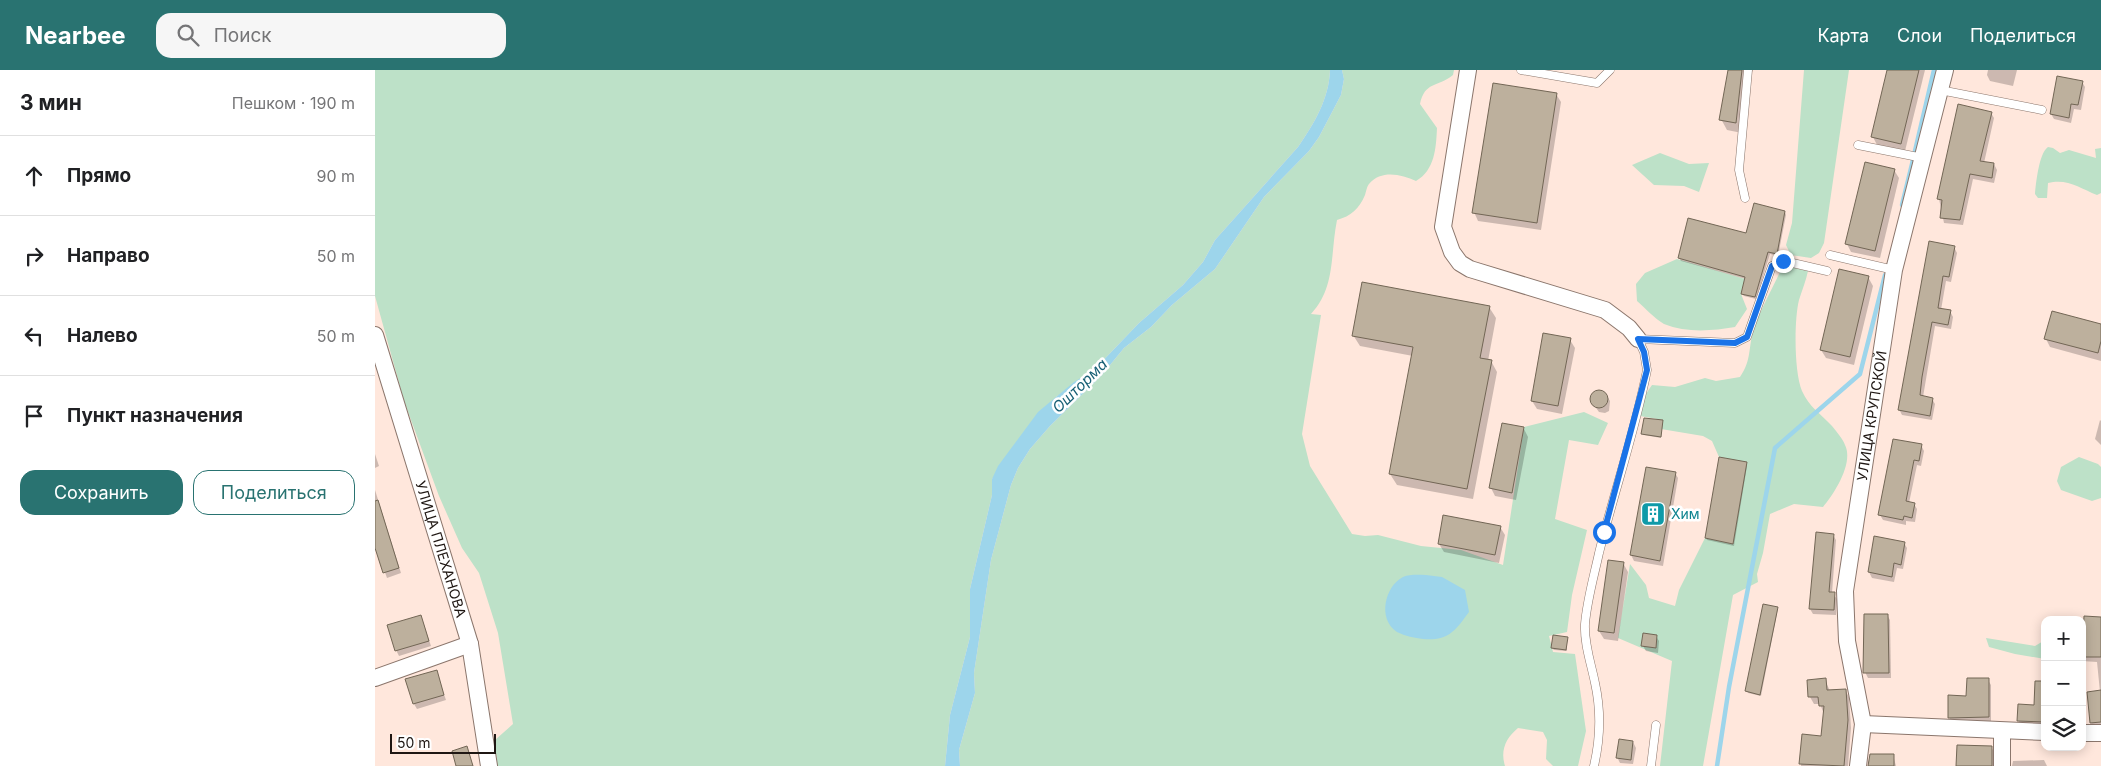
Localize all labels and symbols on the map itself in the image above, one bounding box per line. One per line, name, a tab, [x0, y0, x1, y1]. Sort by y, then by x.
route end	[1772, 250, 1795, 273]
street label: УЛИЦА КРУПСКОЙ	[1853, 349, 1890, 482]
water label: Ошторма	[1048, 355, 1111, 417]
street label: УЛИЦА ПЛЕХАНОВА	[412, 479, 470, 620]
building icon: Хим	[1640, 501, 1666, 527]
place label: Хим	[1671, 505, 1700, 522]
route start	[1593, 521, 1616, 544]
scale bar	[390, 731, 496, 754]

